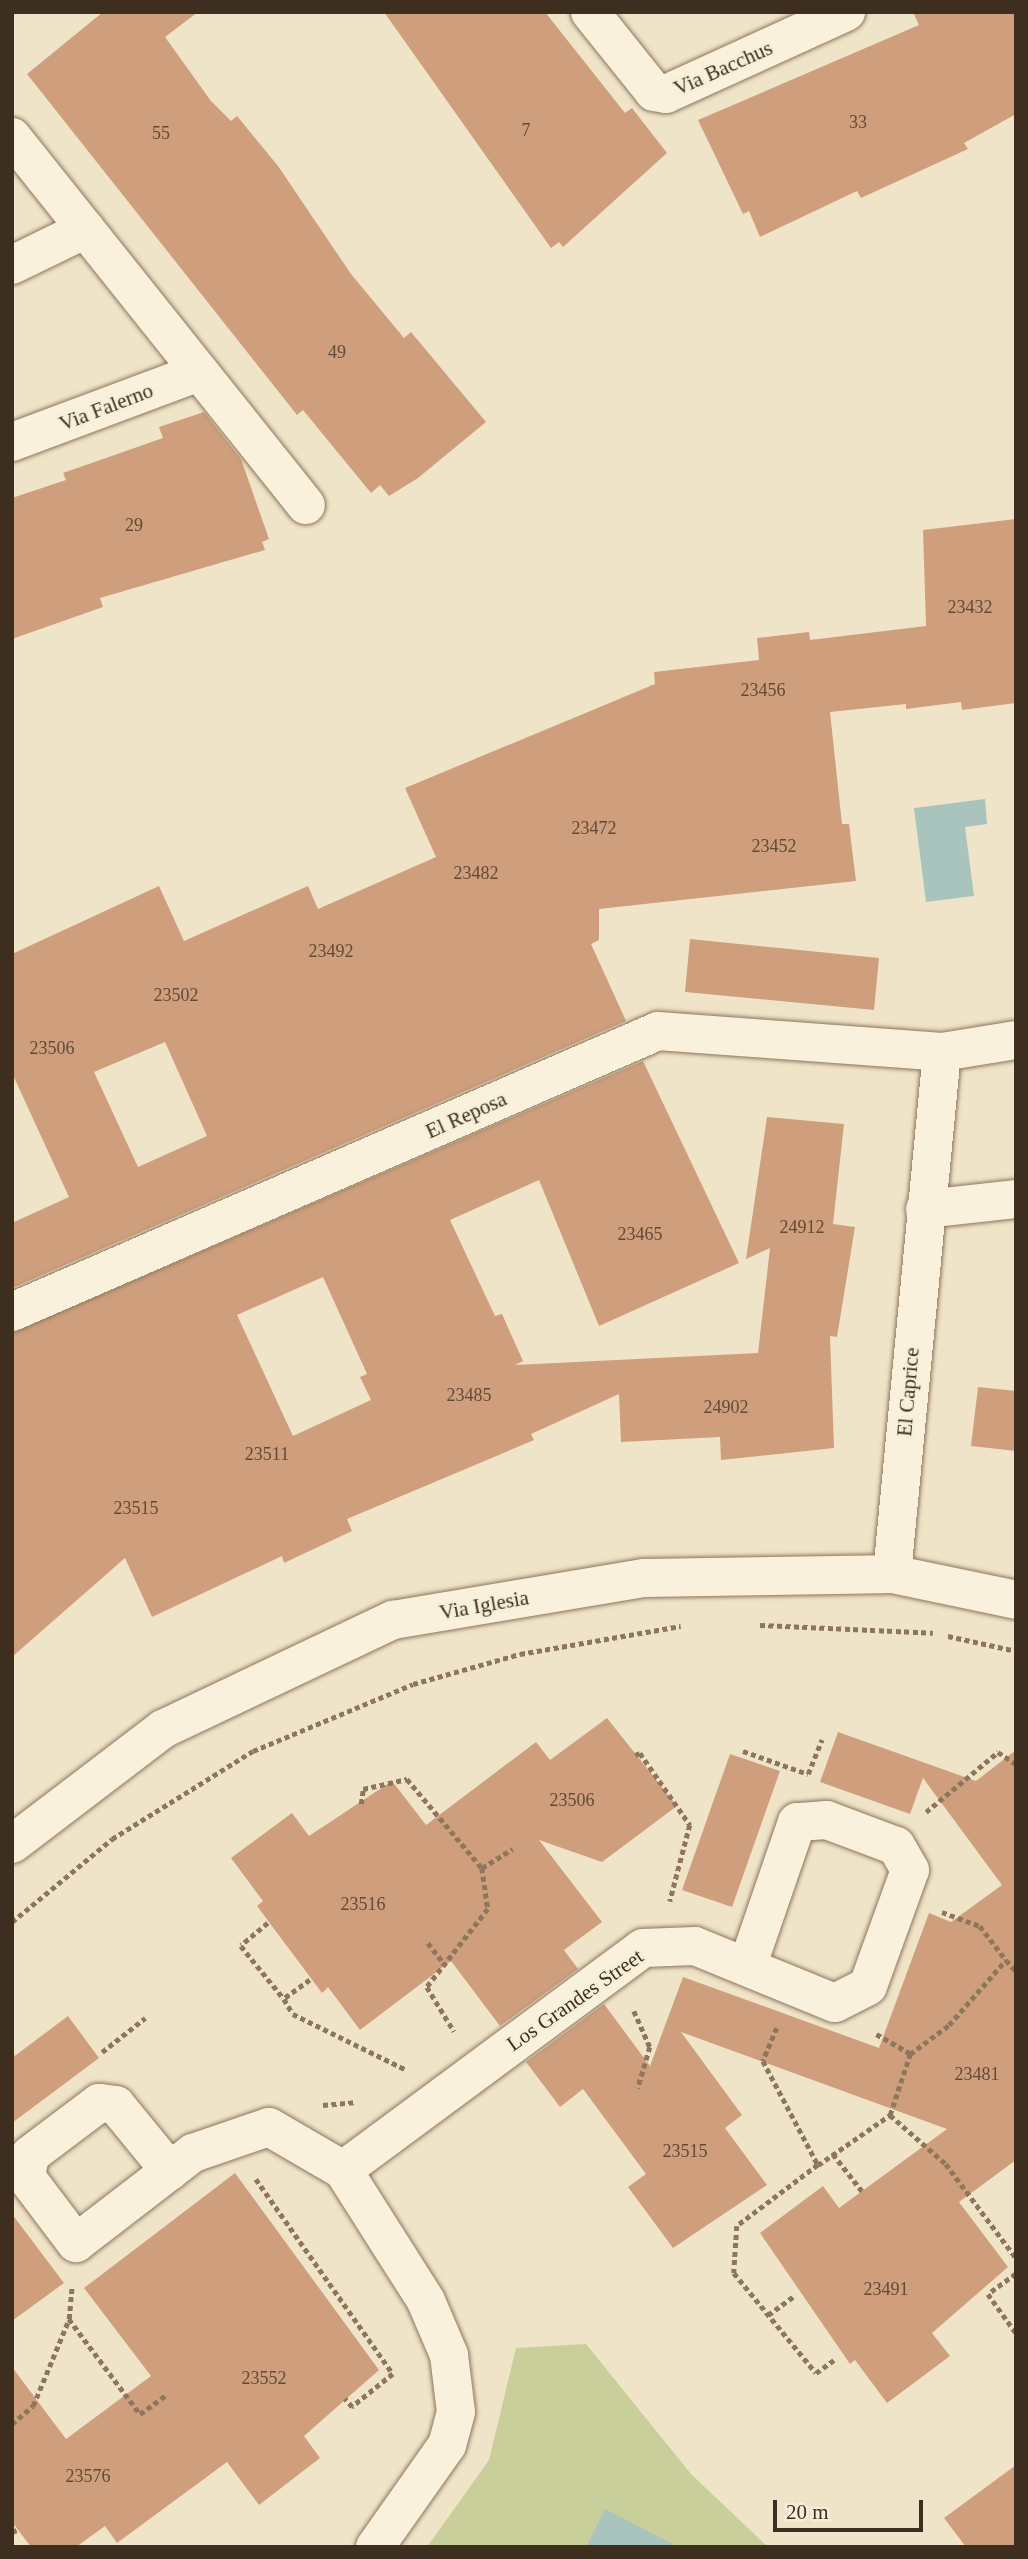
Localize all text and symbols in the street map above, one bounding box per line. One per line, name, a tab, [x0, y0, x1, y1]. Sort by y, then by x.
street label: Via Bacchus	[670, 35, 776, 101]
house number: 33	[849, 111, 867, 133]
house number: 7	[522, 119, 530, 141]
house number: 55	[152, 122, 170, 144]
house number: 49	[328, 341, 346, 363]
street label: Via Falerno	[56, 378, 156, 436]
house number: 29	[125, 514, 143, 536]
house number: 23432	[948, 596, 993, 618]
house number: 23456	[740, 679, 786, 701]
house number: 23472	[572, 817, 616, 839]
house number: 23452	[752, 835, 796, 857]
house number: 23482	[454, 862, 498, 884]
house number: 23492	[308, 940, 354, 962]
house number: 23502	[154, 984, 198, 1006]
house number: 23506	[30, 1037, 74, 1059]
street label: El Reposa	[422, 1086, 510, 1144]
house number: 24912	[780, 1216, 824, 1238]
house number: 23465	[618, 1223, 662, 1245]
street label: El Caprice	[892, 1346, 924, 1438]
house number: 23485	[446, 1384, 491, 1406]
house number: 24902	[704, 1396, 748, 1418]
house number: 23511	[245, 1443, 289, 1465]
house number: 23515	[113, 1497, 158, 1519]
street label: Via Iglesia	[437, 1585, 531, 1625]
house number: 23506	[550, 1789, 594, 1811]
house number: 23516	[340, 1893, 386, 1915]
street label: Los Grandes Street	[502, 1944, 648, 2056]
house number: 23481	[954, 2063, 1000, 2085]
house number: 23515	[663, 2140, 708, 2162]
house number: 23491	[864, 2278, 908, 2300]
house number: 23552	[242, 2367, 286, 2389]
house number: 23576	[66, 2465, 110, 2487]
scale bar	[776, 2486, 926, 2530]
text: 20 m	[786, 2500, 829, 2524]

